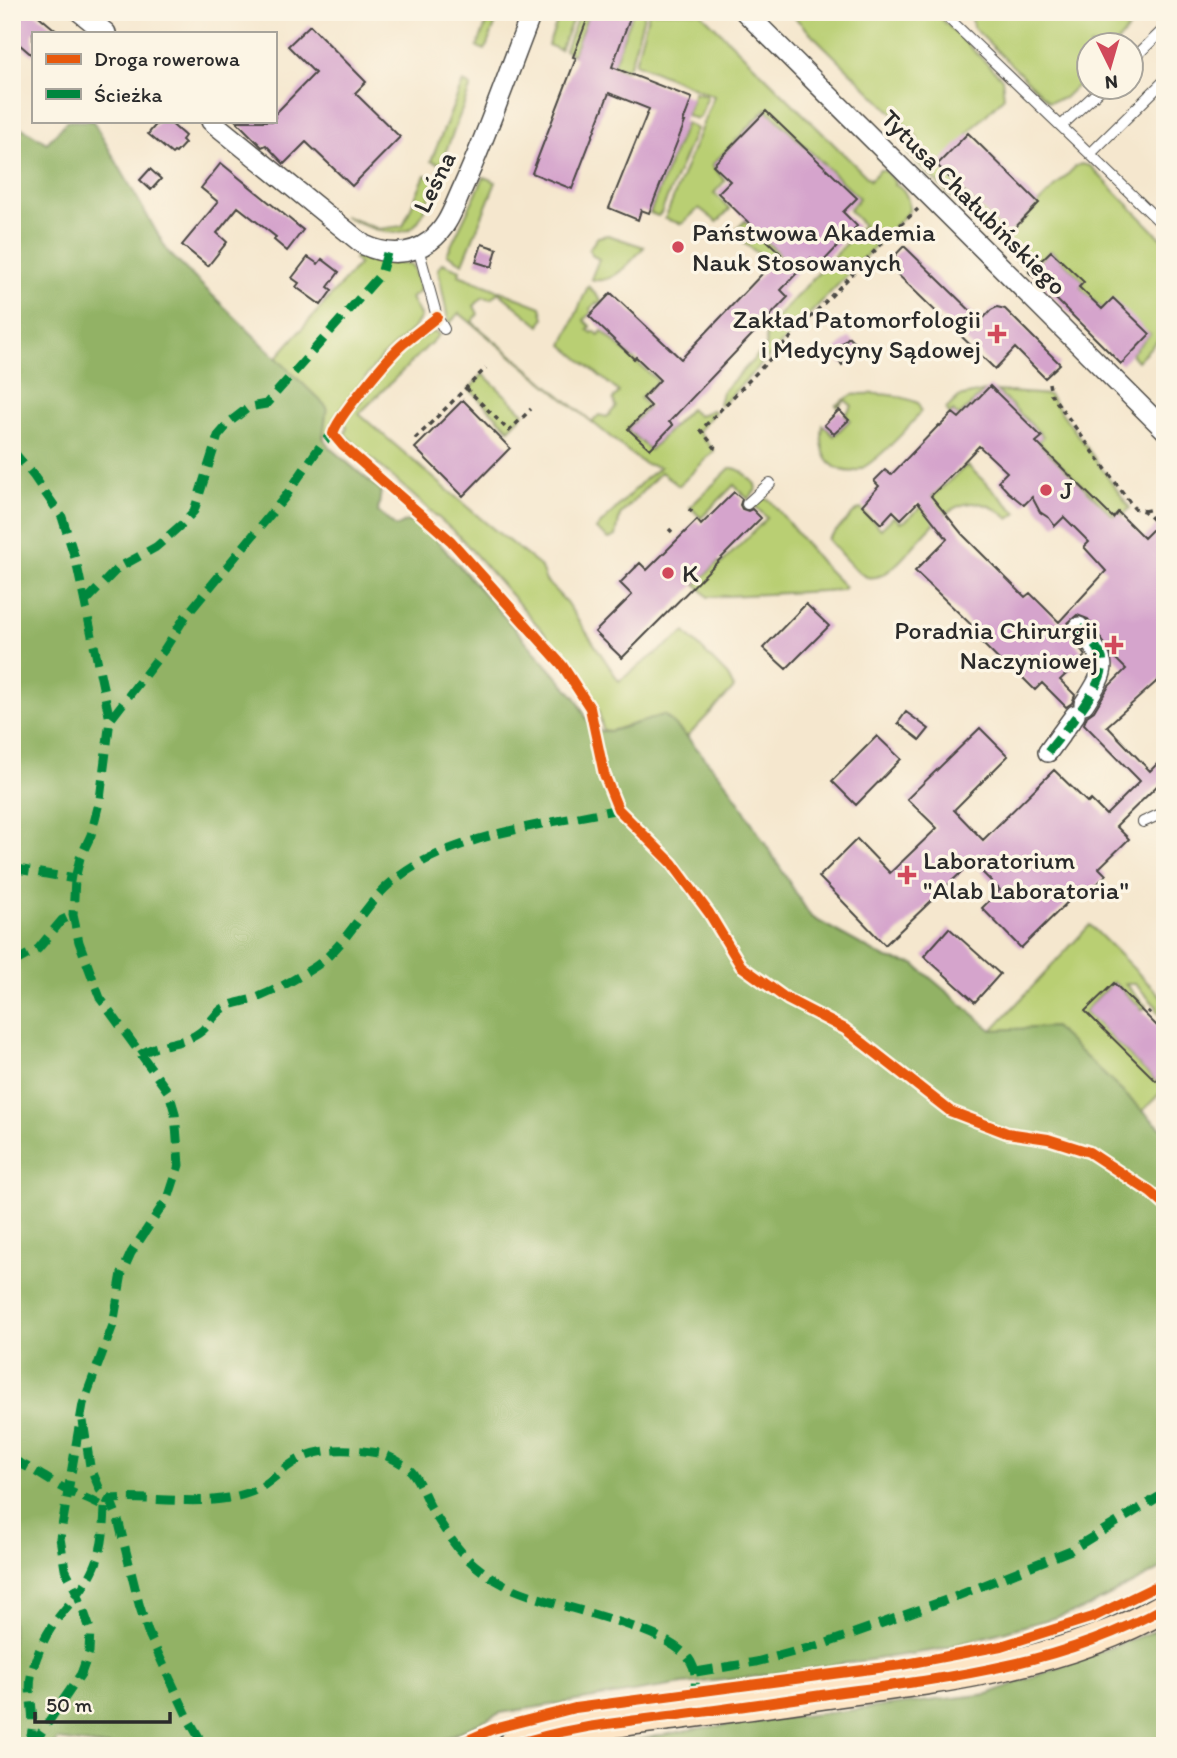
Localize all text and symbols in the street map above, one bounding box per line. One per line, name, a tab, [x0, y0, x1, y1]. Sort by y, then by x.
legend	[32, 32, 276, 122]
north arrow	[1076, 32, 1146, 102]
text: Droga rowerowa	[94, 46, 240, 71]
text: N	[1104, 70, 1119, 94]
text: Ścieżka	[94, 82, 162, 107]
street label: Tytusa Chałubińskiego	[874, 102, 1074, 302]
street label: Leśna	[405, 146, 463, 218]
place label: Państwowa Akademia Nauk Stosowanych	[692, 216, 936, 278]
marker: Państwowa Akademia Nauk Stosowanych	[670, 239, 686, 255]
place label: Zakład Patomorfologii i Medycyny Sądowej	[733, 303, 981, 365]
marker: Zakład Patomorfologii i Medycyny Sądowej	[987, 324, 1007, 344]
place label: J	[1060, 474, 1073, 506]
marker: J	[1038, 482, 1054, 498]
place label: K	[682, 557, 699, 589]
marker: K	[660, 565, 676, 581]
place label: Poradnia Chirurgii Naczyniowej	[894, 614, 1098, 676]
marker: Poradnia Chirurgii Naczyniowej	[1104, 635, 1124, 655]
place label: Laboratorium "Alab Laboratoria"	[923, 844, 1129, 906]
marker: Laboratorium "Alab Laboratoria"	[897, 865, 917, 885]
scale bar	[35, 1681, 170, 1725]
text: 50 m	[46, 1692, 93, 1717]

